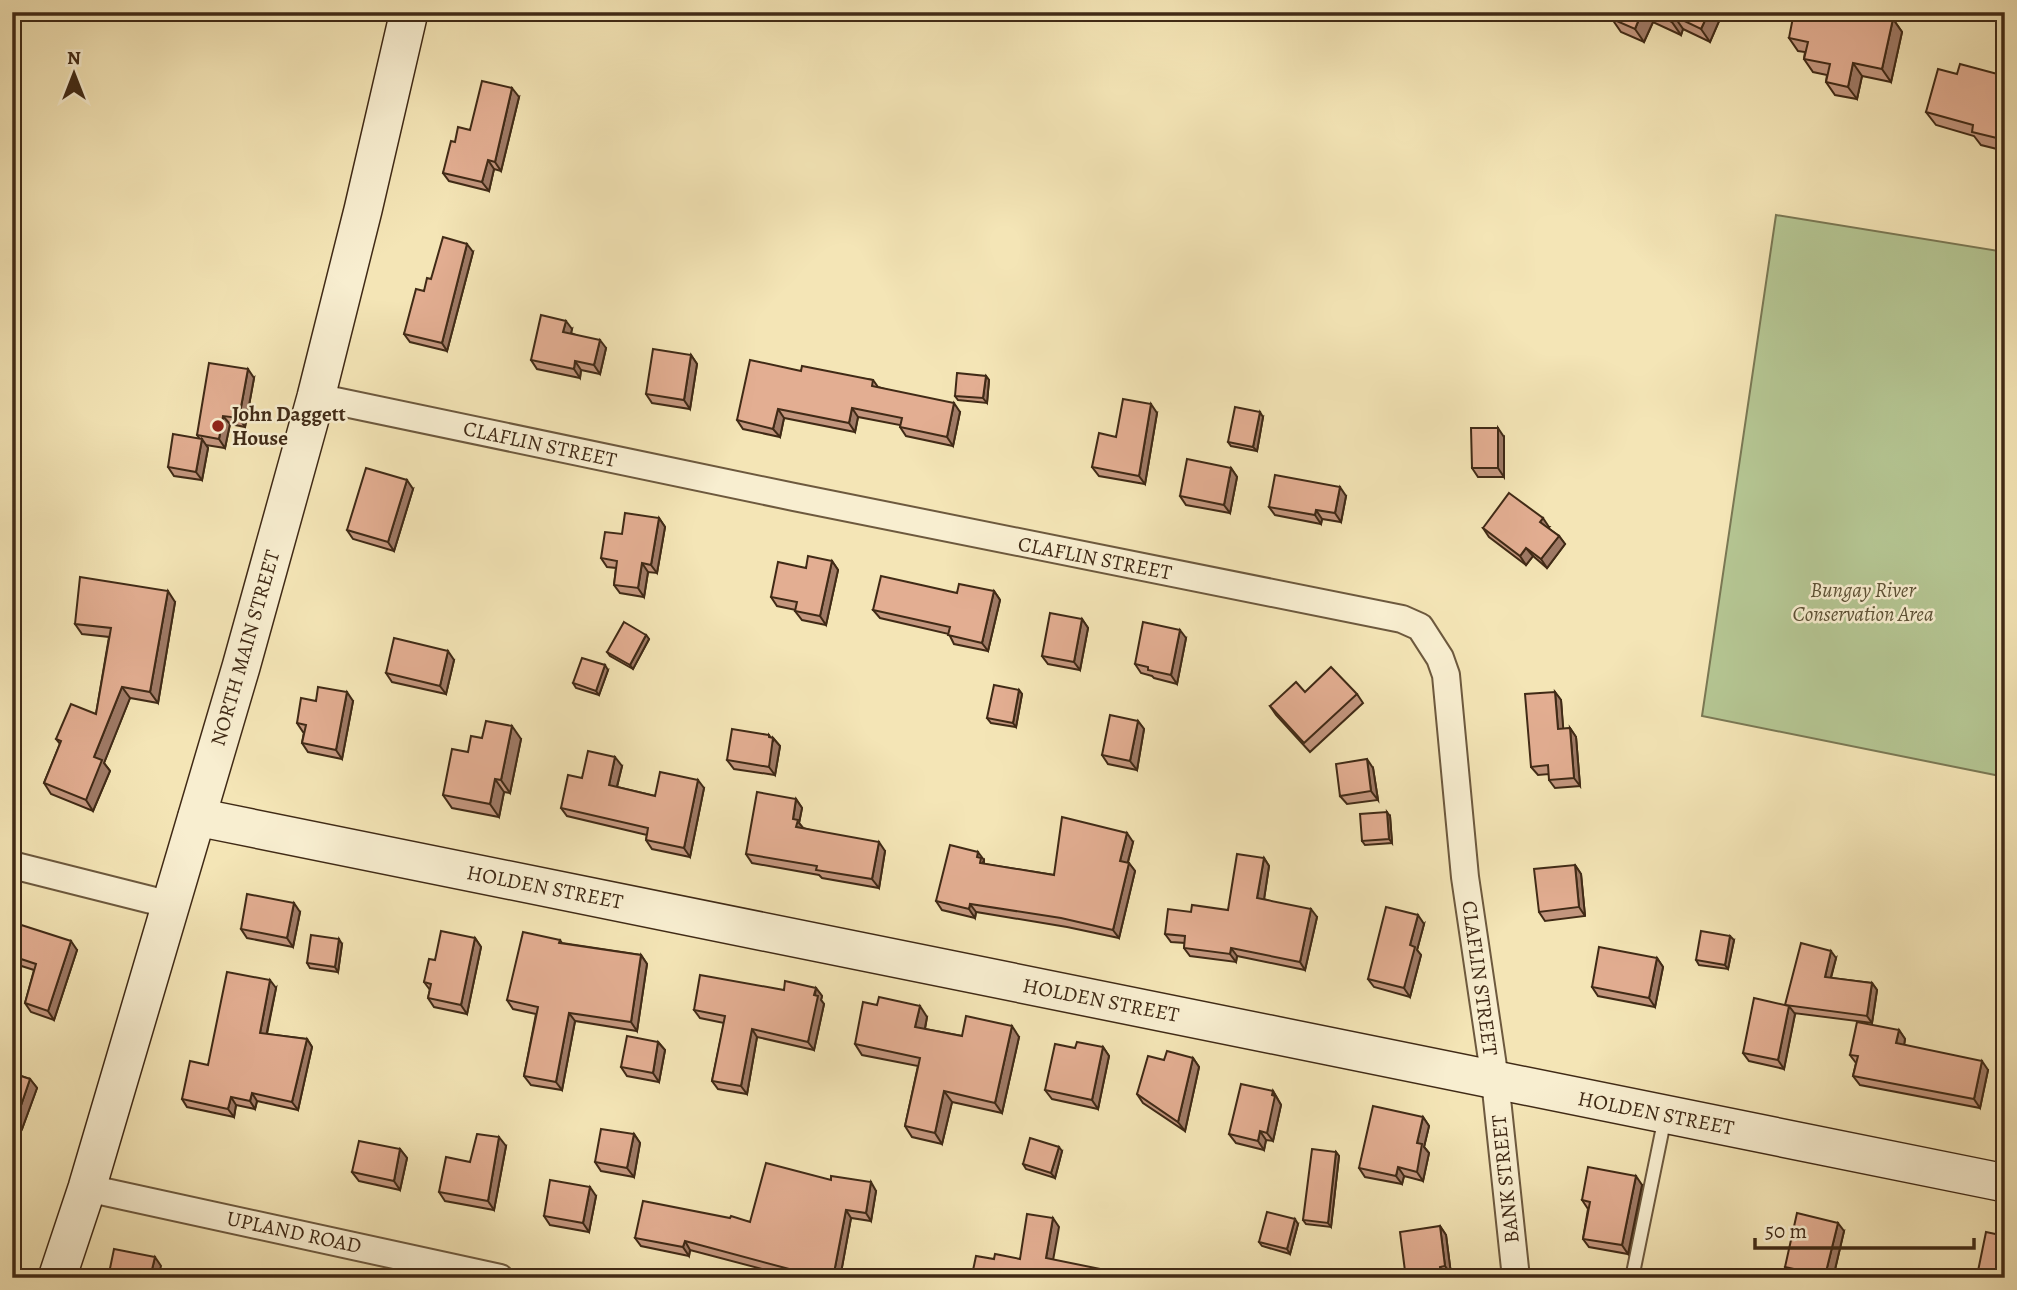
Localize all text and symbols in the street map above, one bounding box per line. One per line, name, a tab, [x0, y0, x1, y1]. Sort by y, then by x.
north arrow	[38, 38, 108, 108]
text: N	[67, 45, 81, 71]
place label: John Daggett House	[232, 400, 346, 452]
street label: CLAFLIN STREET	[461, 414, 620, 474]
marker: John Daggett House	[210, 418, 226, 434]
street label: CLAFLIN STREET	[1016, 529, 1175, 587]
street label: NORTH MAIN STREET	[204, 546, 287, 749]
park label: Bungay River Conservation Area	[1792, 576, 1934, 628]
street label: HOLDEN STREET	[464, 858, 626, 916]
street label: CLAFLIN STREET	[1455, 899, 1505, 1058]
street label: HOLDEN STREET	[1020, 971, 1182, 1029]
street label: HOLDEN STREET	[1575, 1084, 1737, 1142]
street label: BANK STREET	[1484, 1113, 1526, 1245]
street label: UPLAND ROAD	[224, 1204, 364, 1260]
scale bar	[1755, 1206, 1973, 1250]
text: 50 m	[1765, 1217, 1807, 1245]

